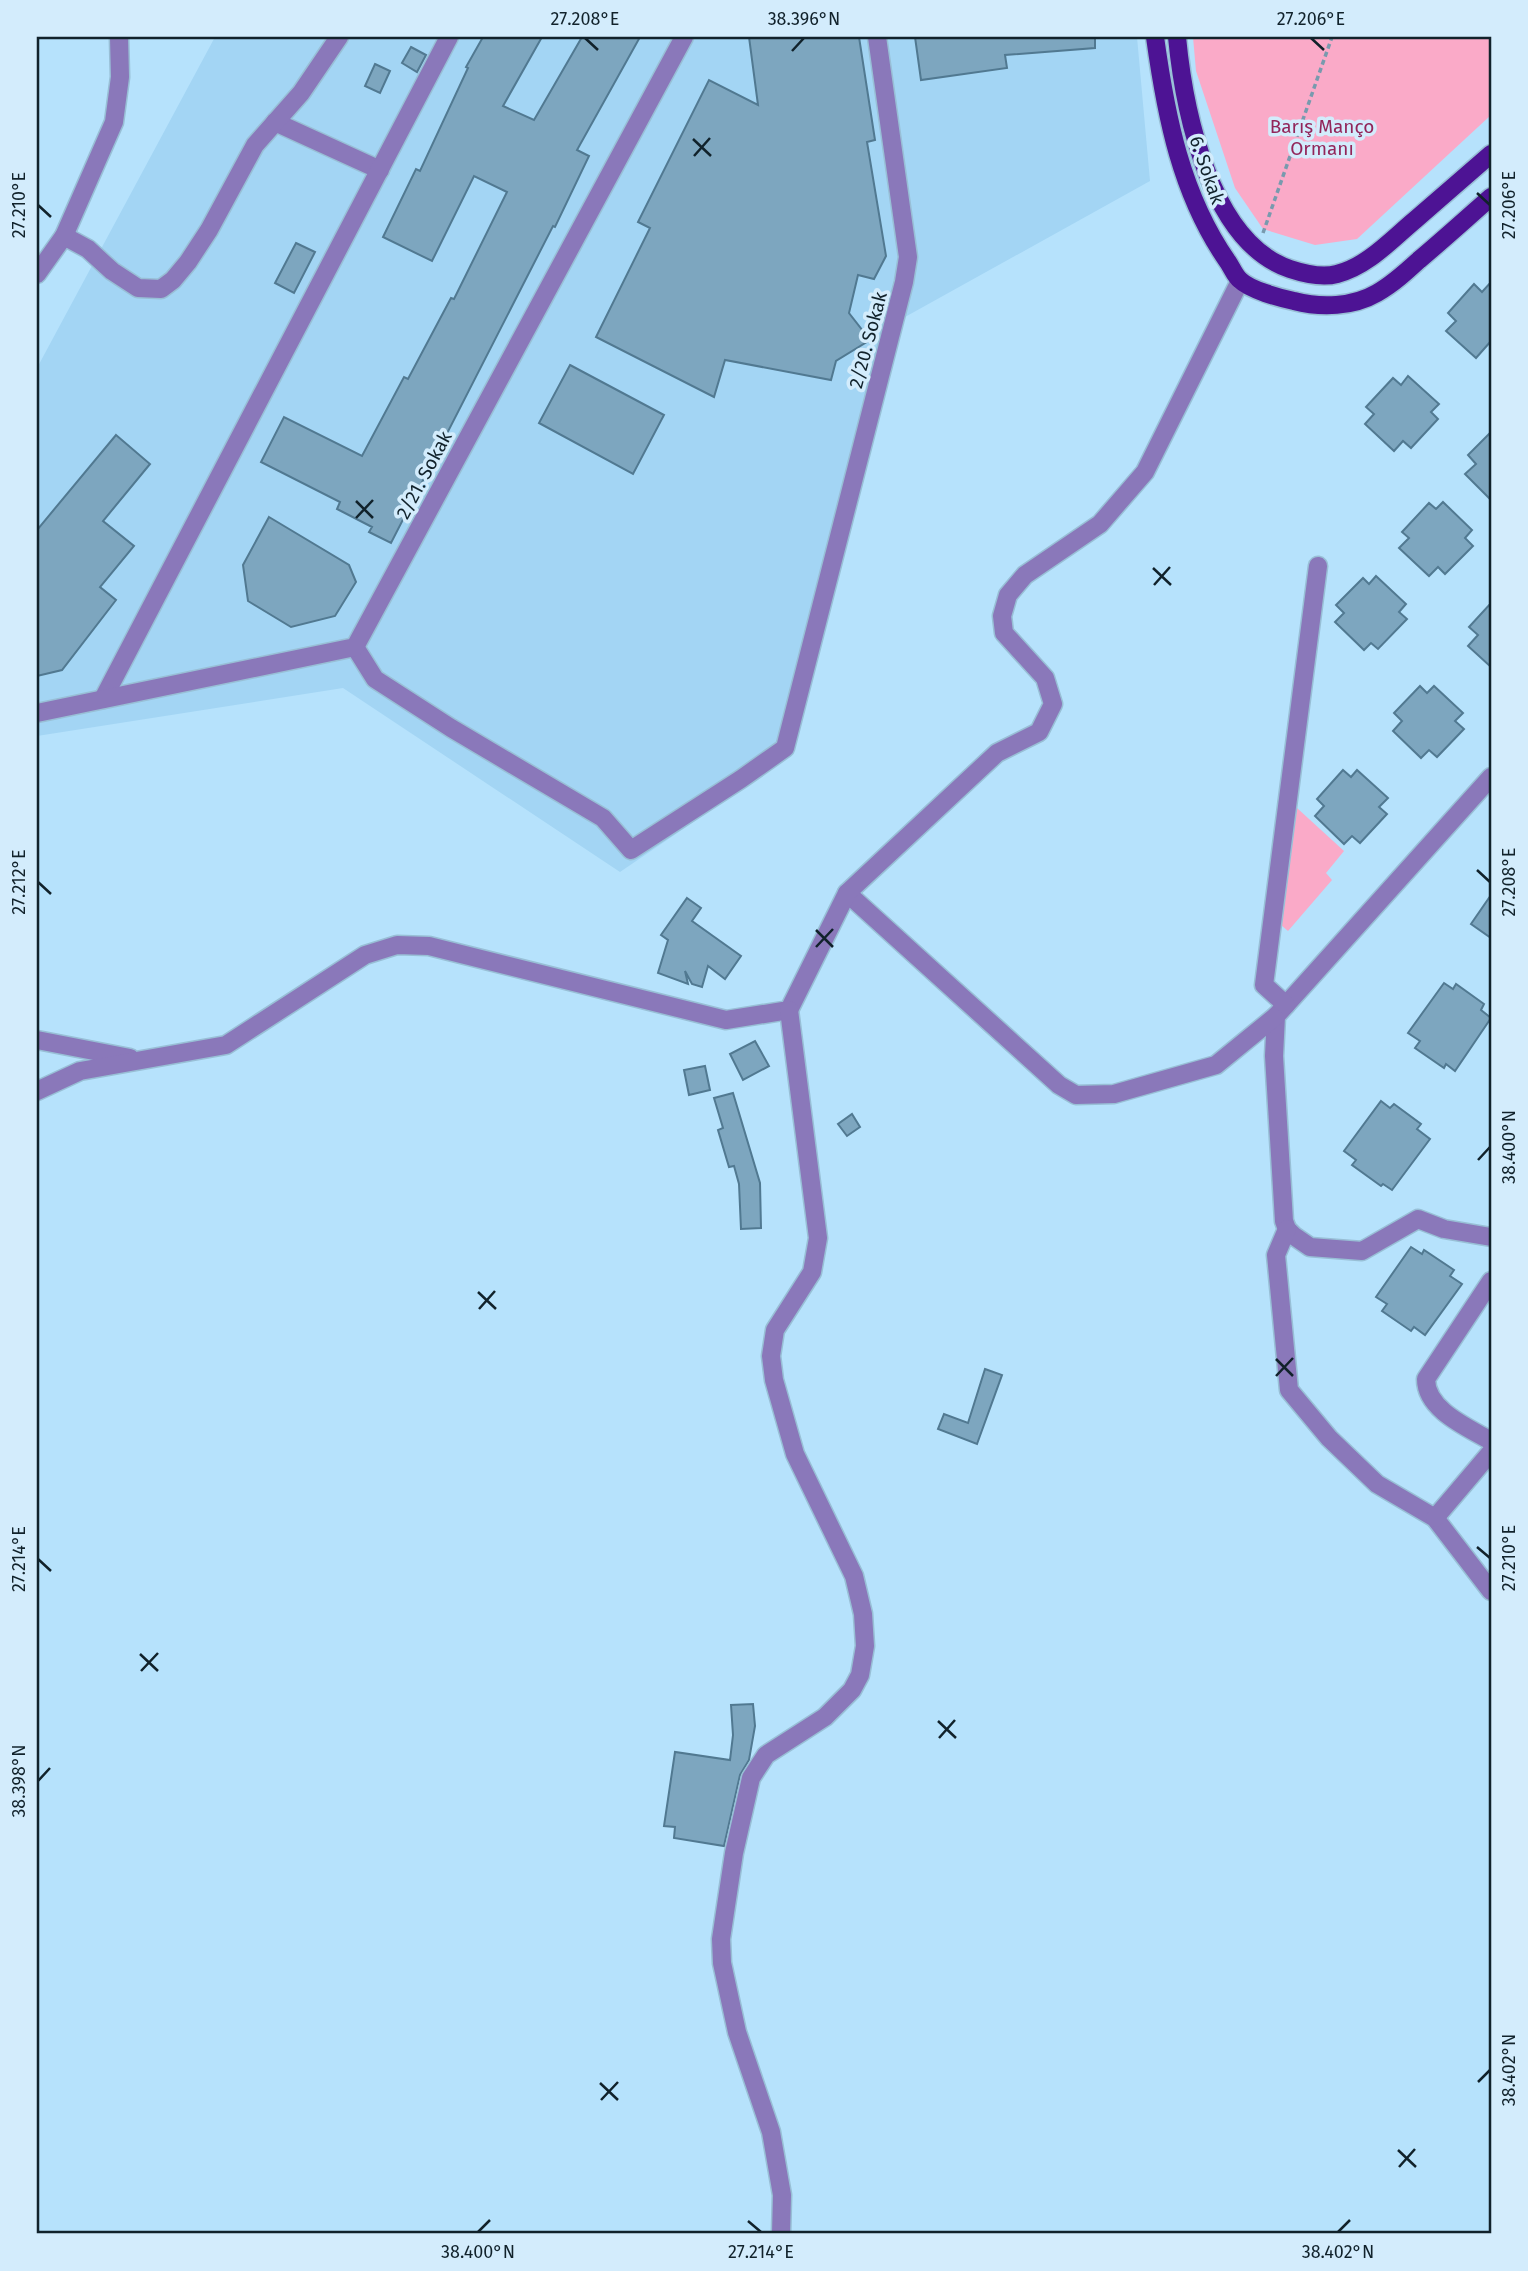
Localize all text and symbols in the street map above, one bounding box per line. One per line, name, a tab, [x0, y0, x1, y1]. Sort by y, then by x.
text: 27.208°E	[551, 8, 619, 30]
text: 38.396°N	[768, 8, 840, 30]
text: 27.206°E	[1277, 8, 1345, 30]
park label: Barış Manço Ormanı	[1270, 115, 1374, 160]
street label: 6. Sokak	[1185, 133, 1229, 207]
text: 27.206°E	[1498, 171, 1520, 239]
text: 27.210°E	[8, 172, 30, 238]
street label: 2/20. Sokak	[844, 289, 892, 391]
street label: 2/21. Sokak	[391, 427, 457, 523]
text: 27.208°E	[1498, 848, 1520, 916]
text: 27.212°E	[8, 849, 30, 915]
text: 38.400°N	[1498, 1110, 1520, 1184]
text: 27.210°E	[1498, 1525, 1520, 1591]
text: 27.214°E	[8, 1526, 30, 1592]
text: 38.398°N	[8, 1744, 30, 1818]
text: 38.402°N	[1498, 2034, 1520, 2106]
text: 38.400°N	[441, 2241, 515, 2263]
text: 27.214°E	[728, 2241, 794, 2263]
text: 38.402°N	[1302, 2241, 1374, 2263]

